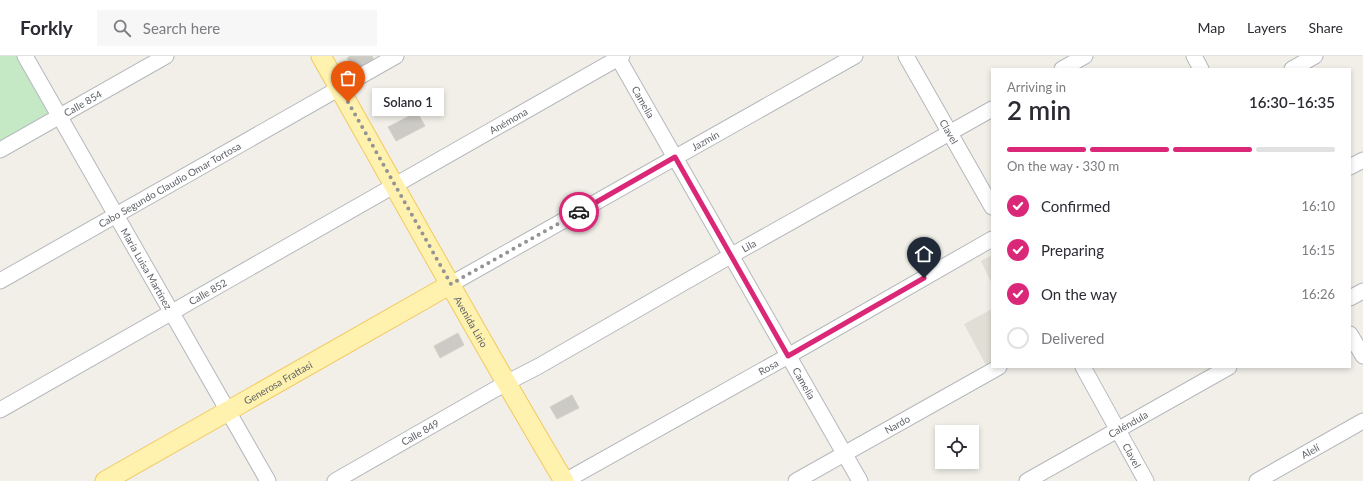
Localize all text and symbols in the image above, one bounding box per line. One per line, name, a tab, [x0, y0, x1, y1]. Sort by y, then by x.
search box	[97, 10, 377, 46]
text: Forkly	[20, 16, 73, 39]
icon: search	[111, 17, 133, 39]
text: Search here	[143, 19, 220, 37]
text: Map	[1197, 19, 1225, 36]
text: Layers	[1247, 19, 1287, 36]
text: Share	[1309, 19, 1343, 36]
pin	[331, 61, 365, 102]
icon: bag	[337, 67, 359, 89]
text: Arriving in	[1007, 79, 1066, 95]
street label: Camelia	[629, 84, 657, 120]
street label: Calle 854	[62, 88, 104, 119]
callout: Solano 1	[372, 88, 444, 116]
text: 16:30–16:35	[1249, 93, 1335, 111]
text: Solano 1	[383, 94, 433, 110]
text: 2 min	[1007, 94, 1071, 126]
street label: Anémona	[487, 105, 530, 136]
street label: Clavel	[937, 117, 961, 146]
street label: Jazmín	[689, 128, 721, 153]
street label: Cabo Segundo Claudio Omar Tortosa	[96, 140, 243, 230]
text: On the way · 330 m	[1007, 158, 1119, 174]
courier	[559, 192, 599, 232]
icon: check	[1007, 195, 1029, 217]
text: Confirmed	[1041, 197, 1110, 215]
text: 16:10	[1302, 198, 1335, 214]
icon: car	[568, 201, 590, 223]
street label: María Luisa Martínez	[119, 226, 175, 312]
street label: Lila	[739, 237, 758, 255]
pin	[907, 237, 941, 278]
icon: check	[1007, 239, 1029, 261]
text: Preparing	[1041, 241, 1104, 259]
text: 16:15	[1302, 242, 1335, 258]
icon: home	[913, 243, 935, 265]
street label: Calle 852	[187, 276, 229, 307]
icon: check	[1007, 283, 1029, 305]
text: On the way	[1041, 285, 1117, 303]
text: 16:26	[1302, 286, 1335, 302]
street label: Avenida Lirio	[452, 294, 491, 350]
text: Delivered	[1041, 329, 1104, 347]
street label: Rosa	[756, 357, 780, 377]
street label: Generosa Frattasi	[242, 358, 314, 407]
street label: Camelia	[790, 365, 818, 401]
street label: Caléndula	[1106, 408, 1150, 440]
street label: Nardo	[882, 412, 912, 436]
street label: Calle 849	[399, 417, 441, 448]
map controls	[935, 425, 979, 469]
button: locate	[935, 425, 979, 469]
street label: Clavel	[1120, 441, 1144, 470]
street label: Alelí	[1299, 441, 1322, 461]

